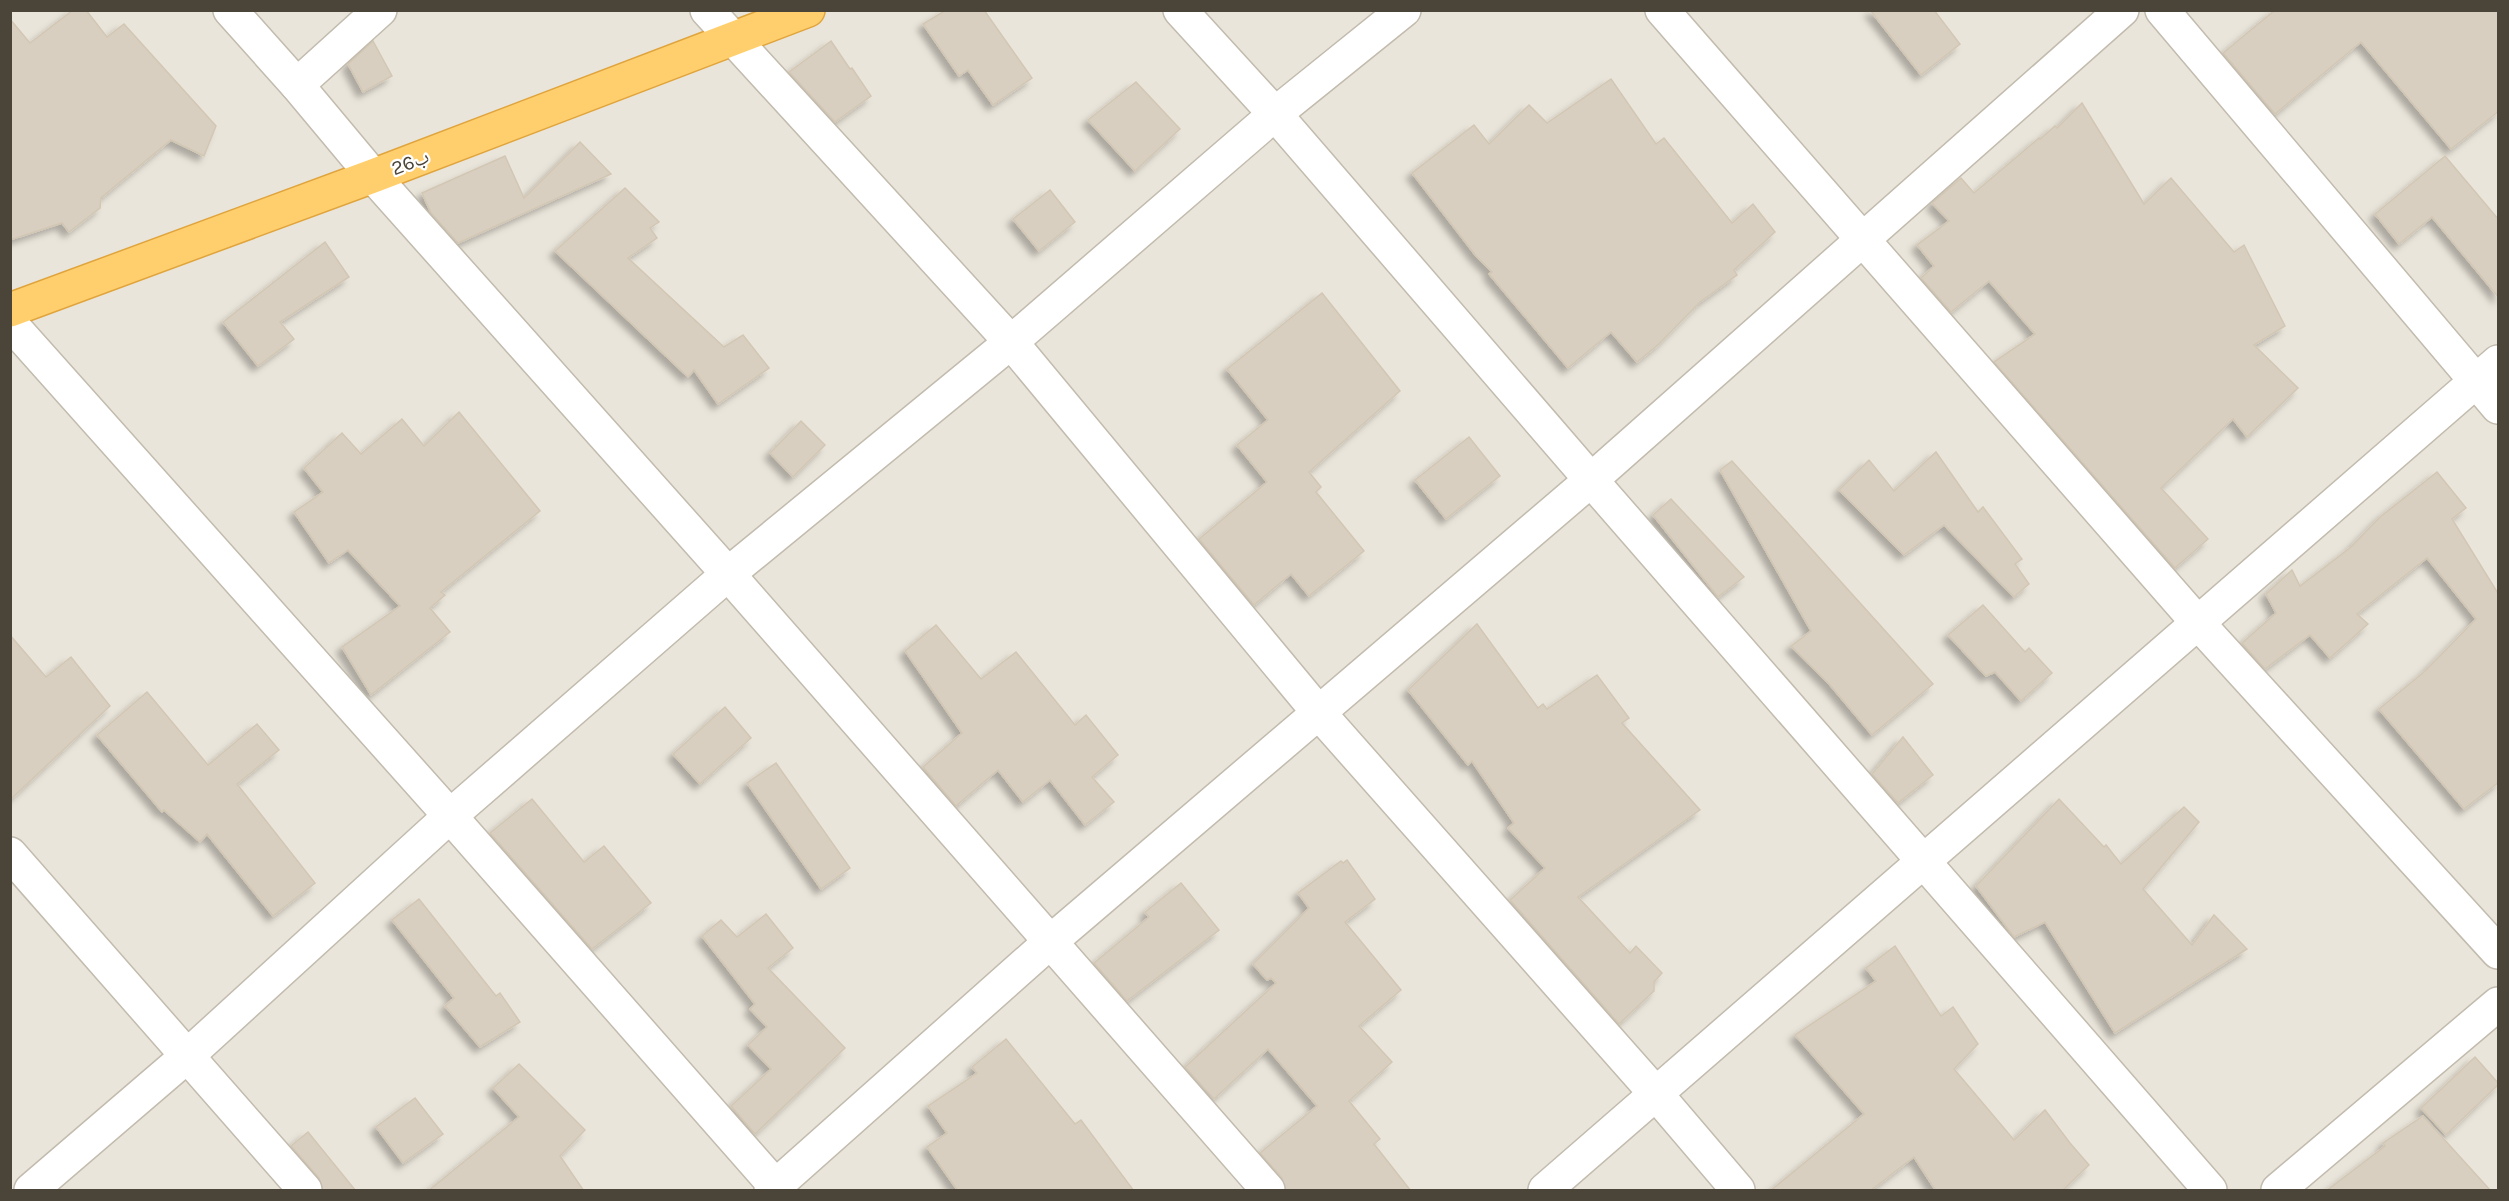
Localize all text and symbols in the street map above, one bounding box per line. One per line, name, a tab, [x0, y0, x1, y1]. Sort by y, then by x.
street label: 26ب	[388, 145, 432, 180]

